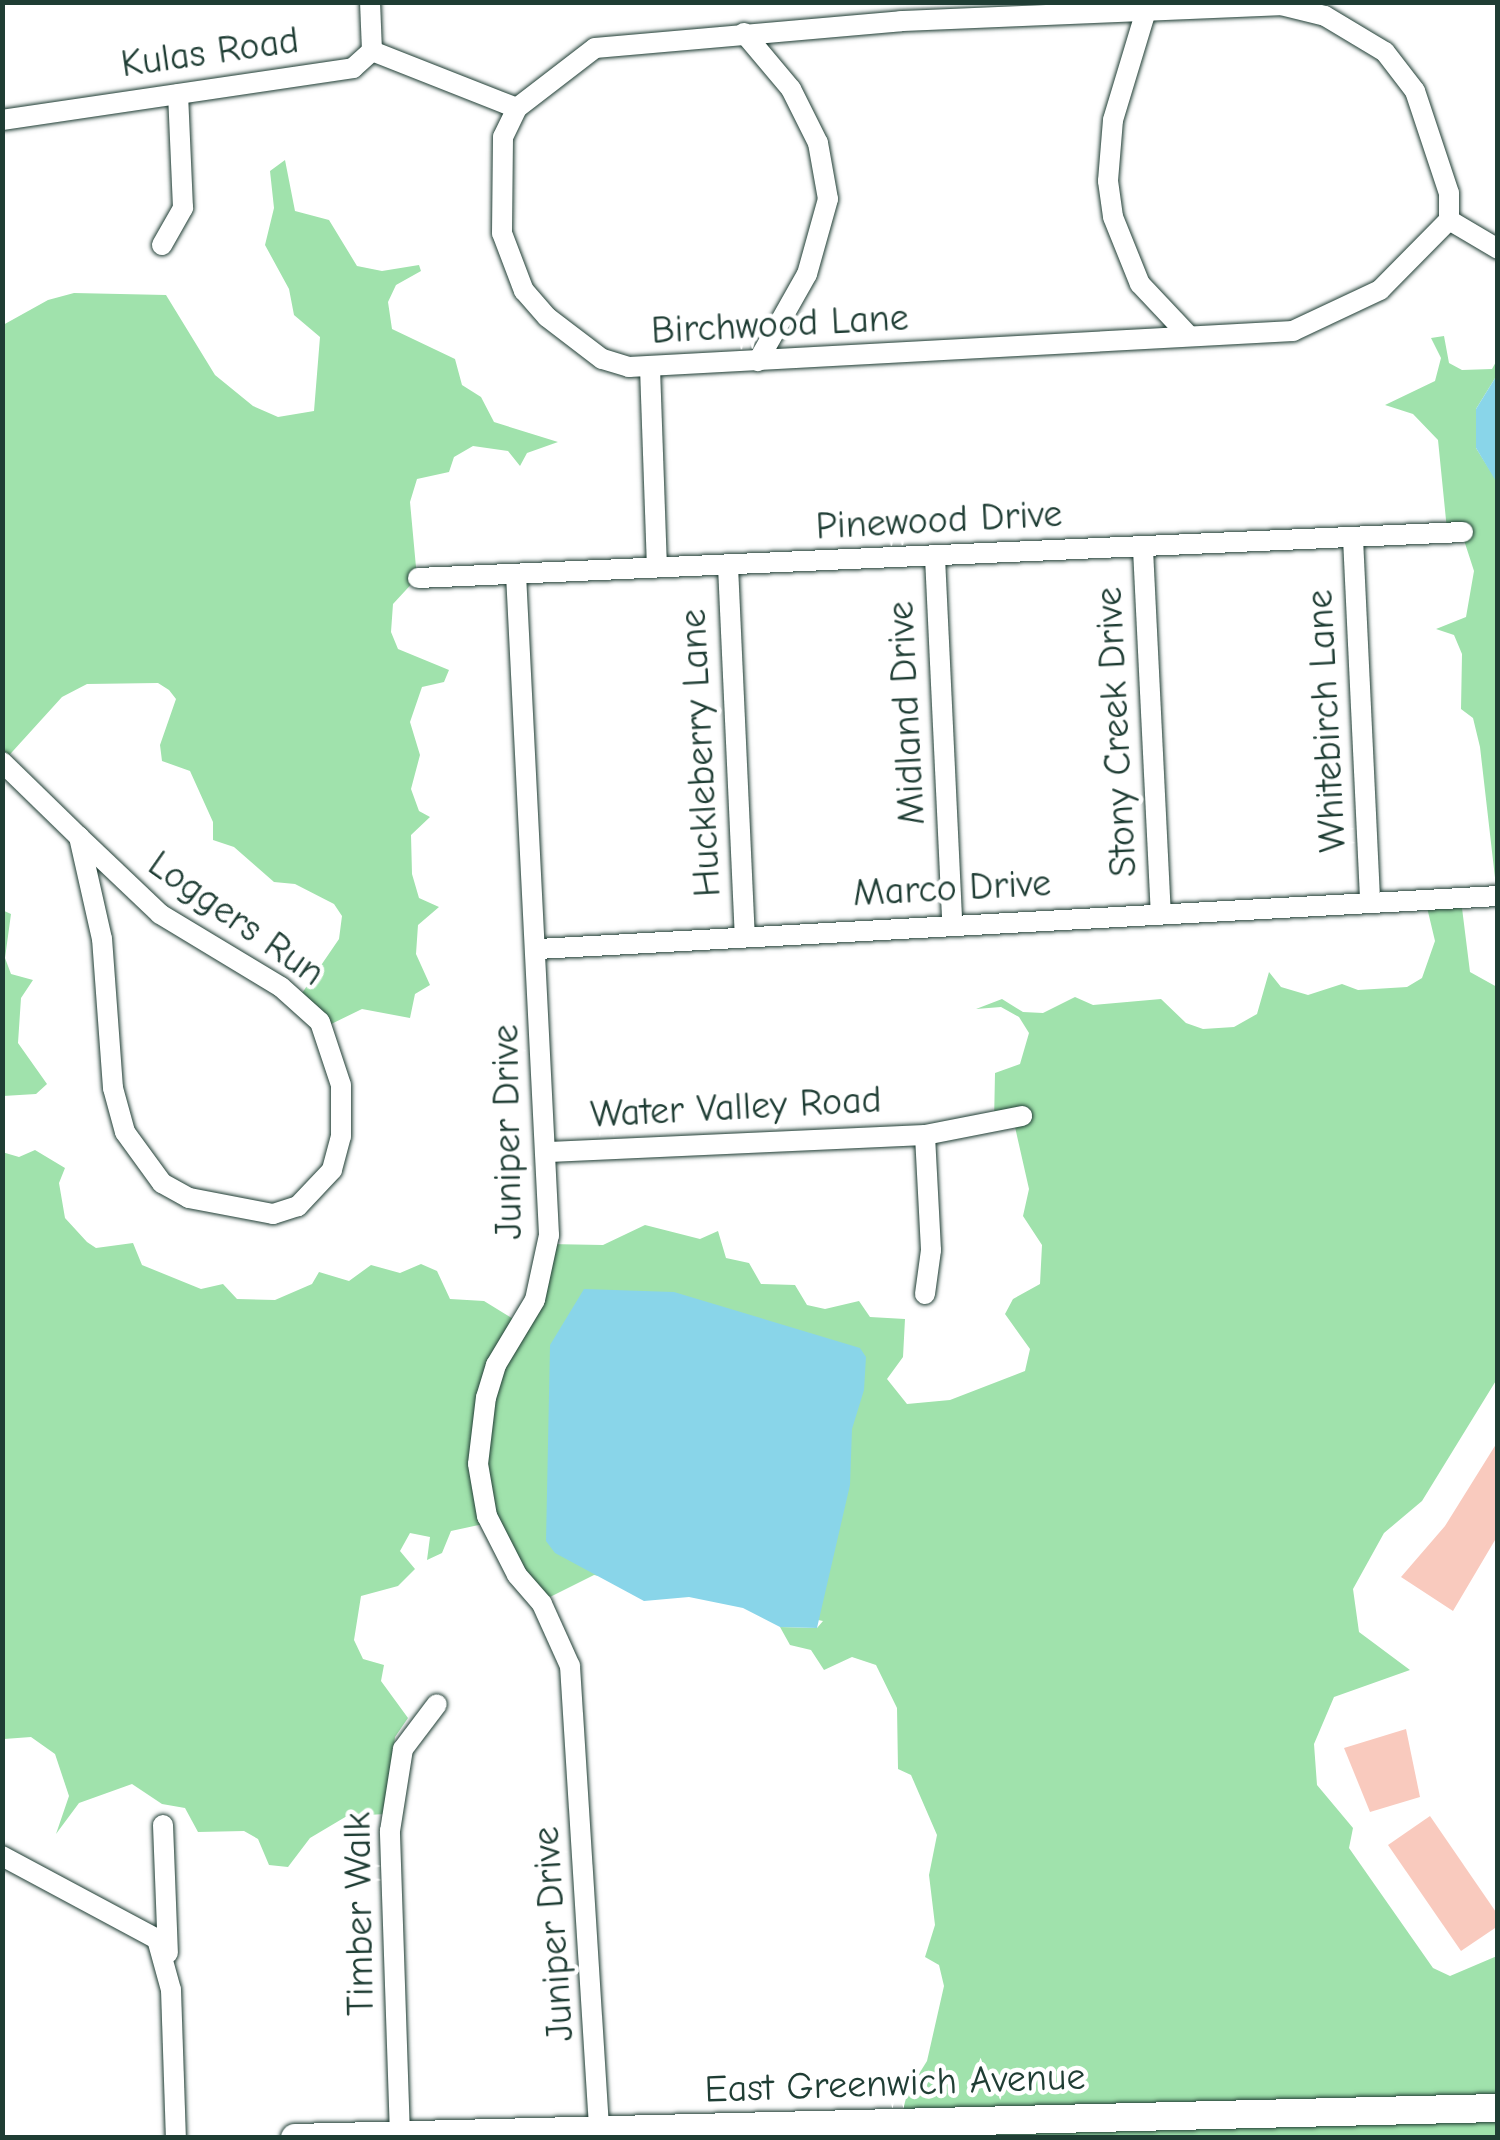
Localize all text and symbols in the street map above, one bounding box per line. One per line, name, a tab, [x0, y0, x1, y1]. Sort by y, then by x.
street label: Kulas Road	[118, 18, 302, 88]
street label: Birchwood Lane	[650, 295, 910, 355]
street label: Pinewood Drive	[815, 492, 1063, 550]
street label: Stony Creek Drive	[1087, 586, 1147, 878]
street label: Whitebirch Lane	[1297, 588, 1357, 854]
street label: Midland Drive	[878, 600, 936, 826]
street label: Huckleberry Lane	[671, 608, 731, 898]
street label: Loggers Run	[139, 842, 333, 996]
street label: Marco Drive	[852, 861, 1052, 917]
street label: Juniper Drive	[483, 1024, 533, 1240]
street label: Water Valley Road	[589, 1078, 883, 1138]
street label: Timber Walk	[335, 1812, 385, 2016]
street label: Juniper Drive	[524, 1825, 584, 2043]
street label: East Greenwich Avenue	[704, 2055, 1086, 2113]

